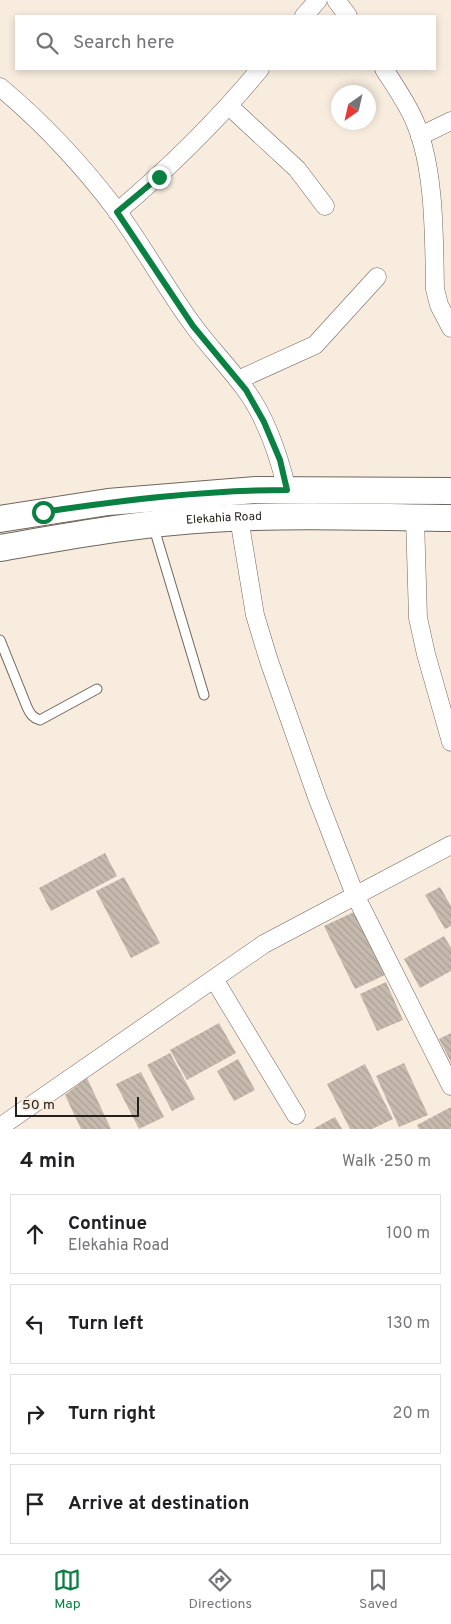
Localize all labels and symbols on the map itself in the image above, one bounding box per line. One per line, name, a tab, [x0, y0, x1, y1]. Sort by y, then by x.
north arrow	[331, 85, 376, 130]
route end	[148, 166, 171, 189]
route start	[32, 501, 55, 524]
street label: Elekahia Road	[185, 509, 262, 529]
scale bar	[15, 1094, 139, 1117]

